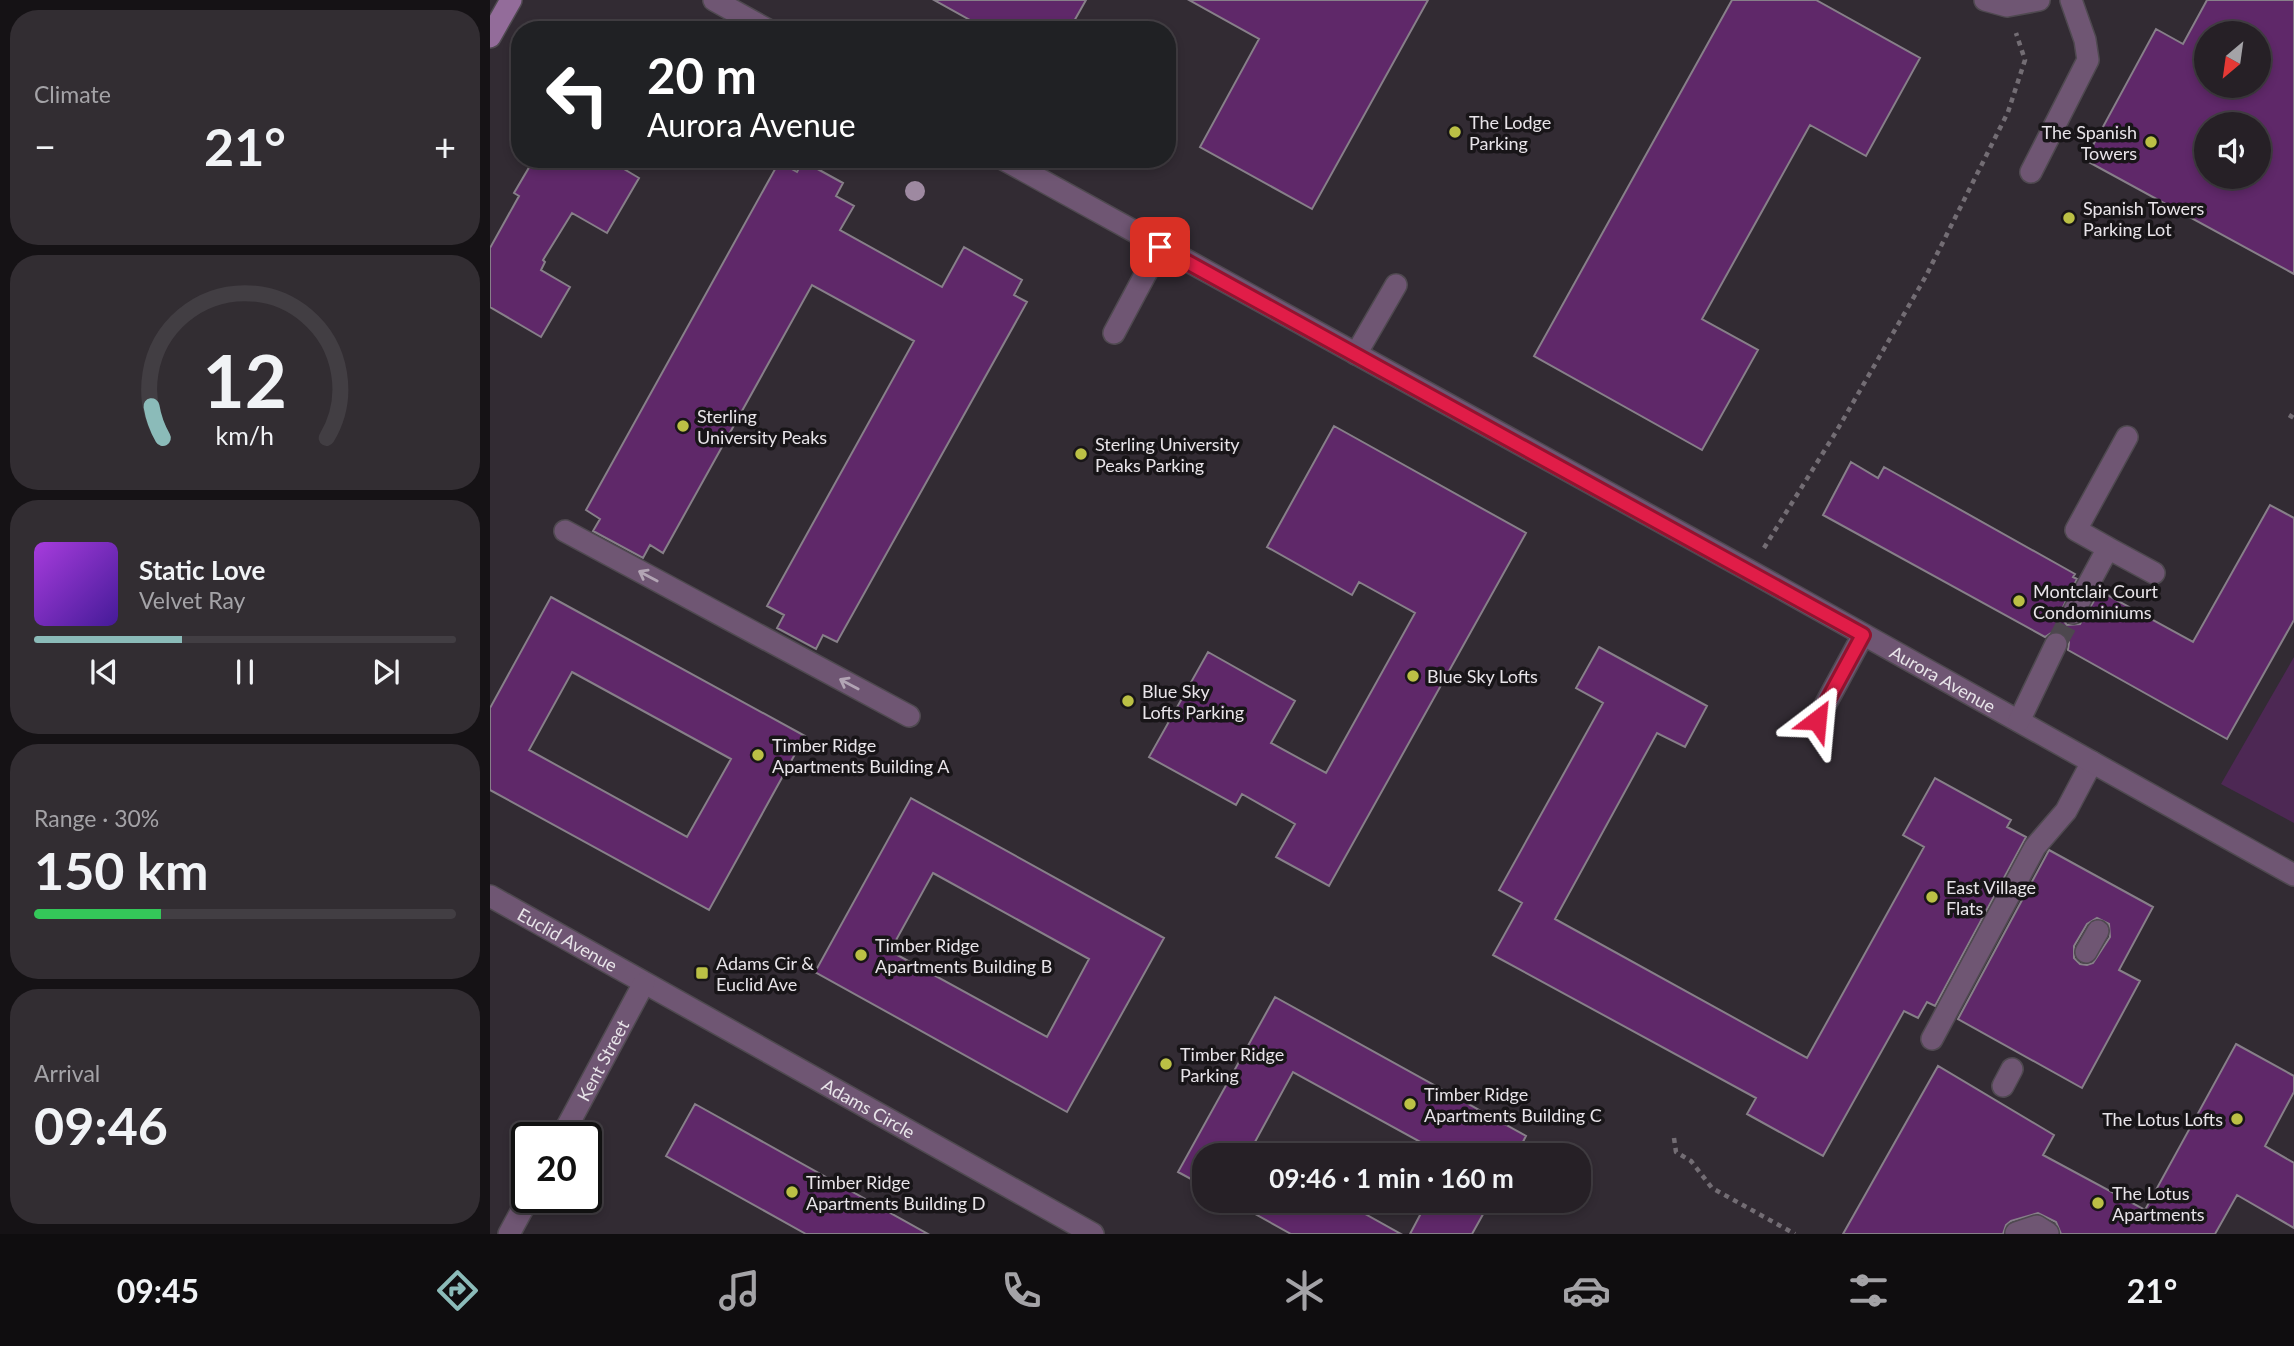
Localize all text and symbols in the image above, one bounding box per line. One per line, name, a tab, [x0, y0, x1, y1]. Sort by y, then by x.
north arrow	[2194, 21, 2272, 98]
map controls	[2194, 21, 2271, 189]
text: 20 m	[647, 46, 757, 104]
icon: left	[532, 49, 623, 140]
text: Climate	[34, 80, 111, 108]
text: Aurora Avenue	[647, 105, 856, 144]
place label: The Lodge Parking	[1469, 111, 1551, 154]
button: sound	[2194, 112, 2271, 189]
text: 21°	[204, 115, 286, 177]
place label: The Spanish Towers	[2042, 121, 2137, 164]
text: −	[34, 123, 56, 169]
text: +	[434, 123, 456, 169]
marker: The Lodge Parking	[1447, 124, 1463, 140]
marker: The Spanish Towers	[2143, 134, 2159, 150]
place label: Spanish Towers Parking Lot	[2083, 197, 2204, 240]
marker: Spanish Towers Parking Lot	[2061, 210, 2077, 226]
pin	[1130, 217, 1190, 277]
icon: arrive	[1141, 228, 1179, 266]
text: 12	[203, 337, 287, 425]
place label: Sterling University Peaks	[697, 405, 827, 448]
marker: Sterling University Peaks	[675, 418, 691, 434]
text: km/h	[216, 420, 274, 450]
place label: Sterling University Peaks Parking	[1095, 433, 1240, 476]
marker: Sterling University Peaks Parking	[1073, 446, 1089, 462]
text: Static Love	[139, 554, 266, 586]
one-way arrow	[639, 569, 659, 583]
place label: Montclair Court Condominiums	[2033, 580, 2158, 623]
text: Velvet Ray	[139, 586, 245, 614]
marker: Montclair Court Condominiums	[2011, 593, 2027, 609]
street label: Aurora Avenue	[1886, 641, 1999, 717]
icon: previous	[85, 653, 123, 691]
icon: pause	[226, 653, 264, 691]
icon: next	[367, 653, 405, 691]
place label: Blue Sky Lofts	[1427, 665, 1538, 687]
marker: Blue Sky Lofts	[1405, 668, 1421, 684]
one-way arrow	[839, 677, 859, 691]
place label: Blue Sky Lofts Parking	[1142, 680, 1244, 723]
position arrow	[1780, 683, 1854, 757]
marker: Blue Sky Lofts Parking	[1120, 693, 1136, 709]
place label: Timber Ridge Apartments Building A	[772, 734, 950, 777]
marker: Timber Ridge Apartments Building A	[750, 747, 766, 763]
text: Range · 30%	[34, 804, 159, 832]
text: 150 km	[34, 839, 208, 901]
place label: East Village Flats	[1946, 876, 2036, 919]
marker: East Village Flats	[1924, 889, 1940, 905]
street label: Euclid Avenue	[514, 903, 621, 976]
place label: Timber Ridge Apartments Building B	[875, 934, 1052, 977]
marker: Timber Ridge Apartments Building B	[853, 947, 869, 963]
place label: Adams Cir & Euclid Ave	[716, 952, 814, 995]
marker: Adams Cir & Euclid Ave	[694, 965, 710, 981]
street label: Kent Street	[572, 1015, 634, 1105]
place label: Timber Ridge Parking	[1180, 1043, 1284, 1086]
marker: Timber Ridge Parking	[1158, 1056, 1174, 1072]
text: Arrival	[34, 1059, 100, 1087]
street label: Adams Circle	[818, 1073, 919, 1143]
place label: Timber Ridge Apartments Building C	[1424, 1083, 1602, 1126]
text: 09:46	[34, 1094, 168, 1156]
marker: Timber Ridge Apartments Building C	[1402, 1096, 1418, 1112]
place label: The Lotus Lofts	[2102, 1108, 2223, 1130]
marker: The Lotus Lofts	[2229, 1111, 2245, 1127]
speed limit sign: 20	[511, 1122, 602, 1213]
text: 09:46 · 1 min · 160 m	[1269, 1162, 1514, 1194]
place label: Timber Ridge Apartments Building D	[806, 1171, 985, 1214]
place label: The Lotus Apartments	[2112, 1182, 2205, 1225]
marker: Timber Ridge Apartments Building D	[784, 1184, 800, 1200]
marker: The Lotus Apartments	[2090, 1195, 2106, 1211]
icon: directions	[433, 1266, 482, 1315]
icon: music	[715, 1266, 764, 1315]
icon: phone	[997, 1266, 1046, 1315]
icon: climate	[1280, 1266, 1329, 1315]
icon: car	[1562, 1266, 1611, 1315]
icon: filters	[1844, 1266, 1893, 1315]
text: 09:45	[117, 1271, 199, 1310]
text: 21°	[2127, 1271, 2177, 1310]

